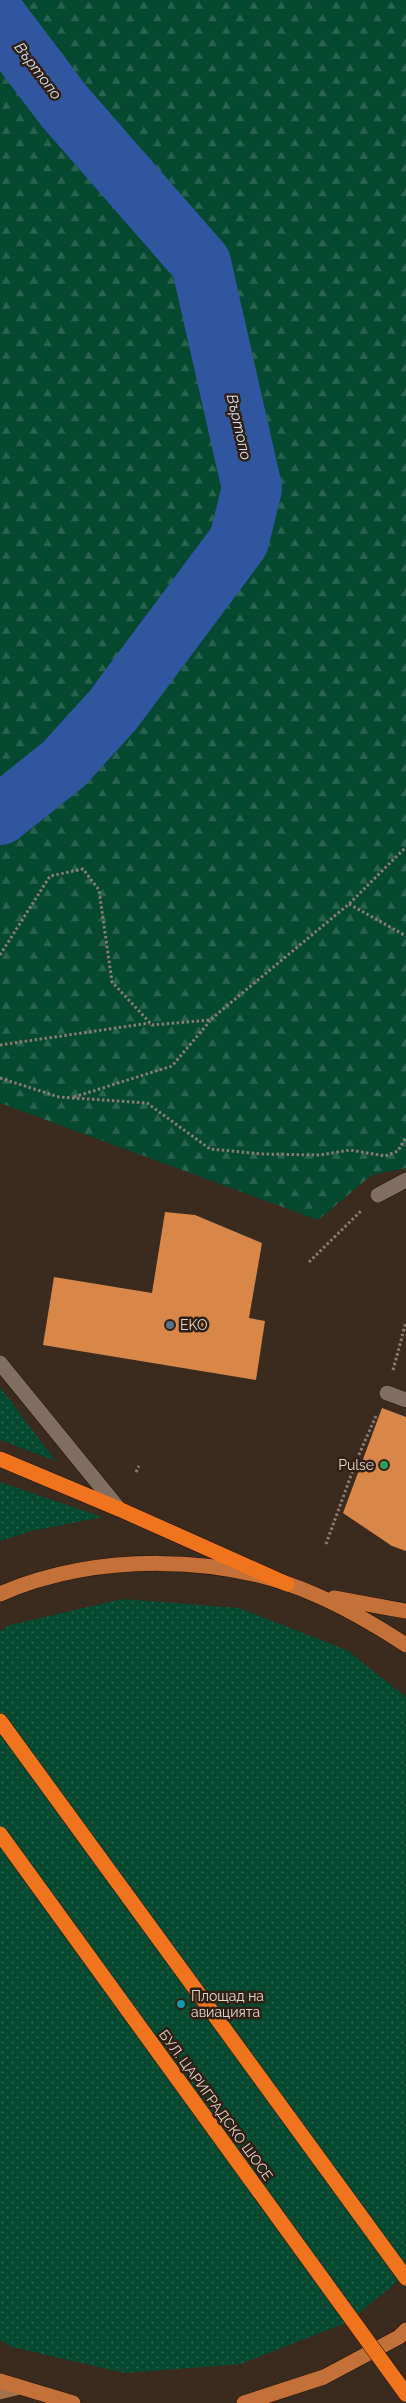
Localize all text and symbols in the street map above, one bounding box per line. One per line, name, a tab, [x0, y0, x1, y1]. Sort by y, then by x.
water label: Въртопо	[11, 39, 65, 103]
water label: Въртопо	[223, 392, 255, 462]
place label: EKO	[180, 1317, 208, 1333]
marker: EKO	[164, 1319, 176, 1331]
place label: Pulse	[338, 1457, 374, 1473]
marker: Pulse	[378, 1459, 390, 1471]
place label: Площад на авиацията	[191, 1988, 264, 2020]
marker: Площад на авиацията	[175, 1998, 187, 2010]
street label: БУЛ. ЦАРИГРАДСКО ШОСЕ	[156, 2027, 276, 2183]

